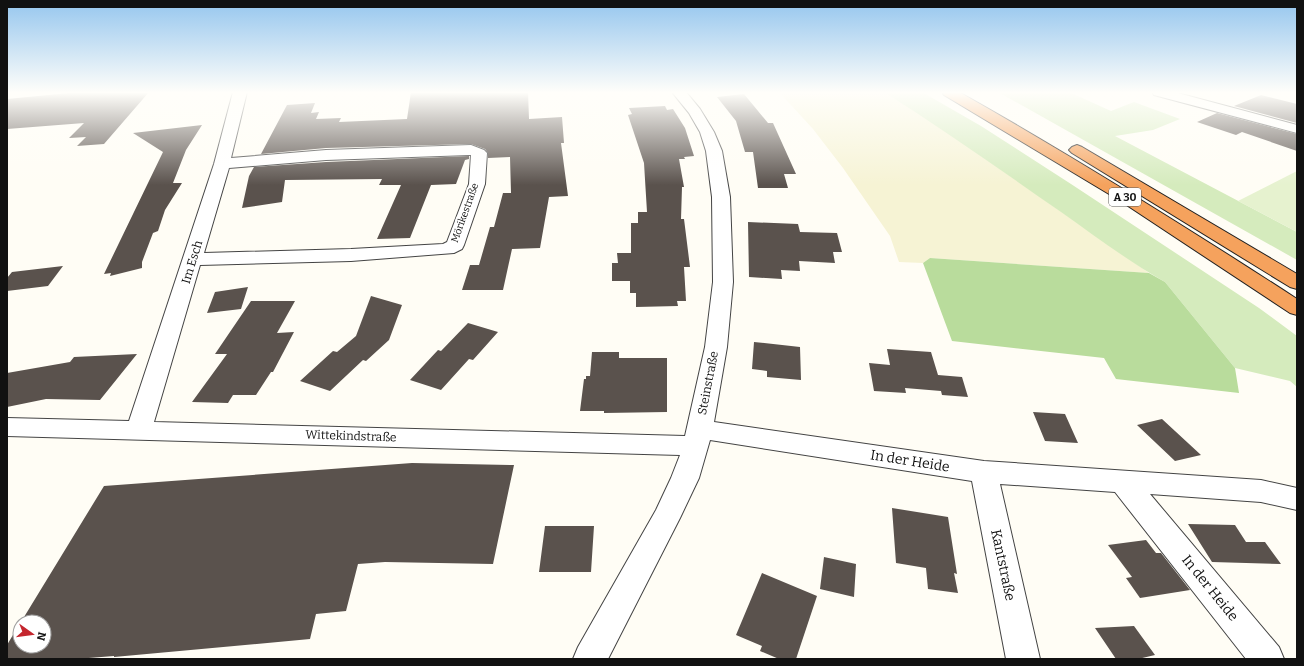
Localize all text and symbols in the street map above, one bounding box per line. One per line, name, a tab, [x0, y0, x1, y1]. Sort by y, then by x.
street label: Mörikestraße	[449, 182, 481, 244]
road number: A 30	[1109, 188, 1141, 206]
street label: Im Esch	[179, 238, 205, 285]
street label: Steinstraße	[695, 350, 721, 416]
street label: Wittekindstraße	[305, 427, 397, 445]
street label: In der Heide	[869, 446, 951, 476]
street label: Kantstraße	[987, 528, 1019, 602]
street label: In der Heide	[1178, 551, 1242, 625]
north arrow	[12, 614, 52, 654]
text: N	[34, 631, 49, 642]

